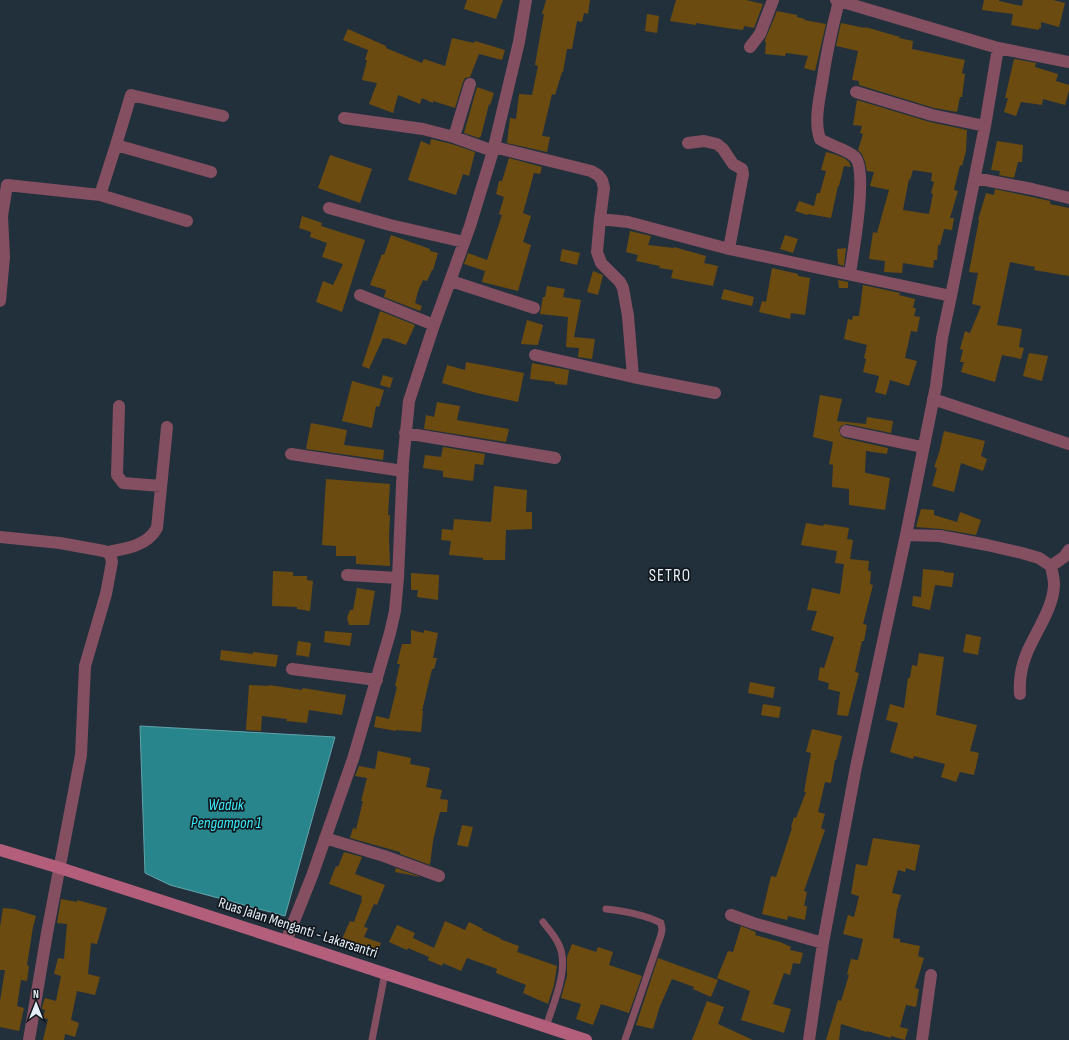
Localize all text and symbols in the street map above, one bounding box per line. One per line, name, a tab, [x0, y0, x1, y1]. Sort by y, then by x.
district label: SETRO	[649, 566, 691, 586]
water label: Waduk Pengampon 1	[191, 796, 262, 833]
street label: Ruas Jalan Menganti - Lakarsantri	[216, 893, 380, 963]
north arrow	[16, 984, 56, 1024]
text: N	[33, 988, 39, 1001]

